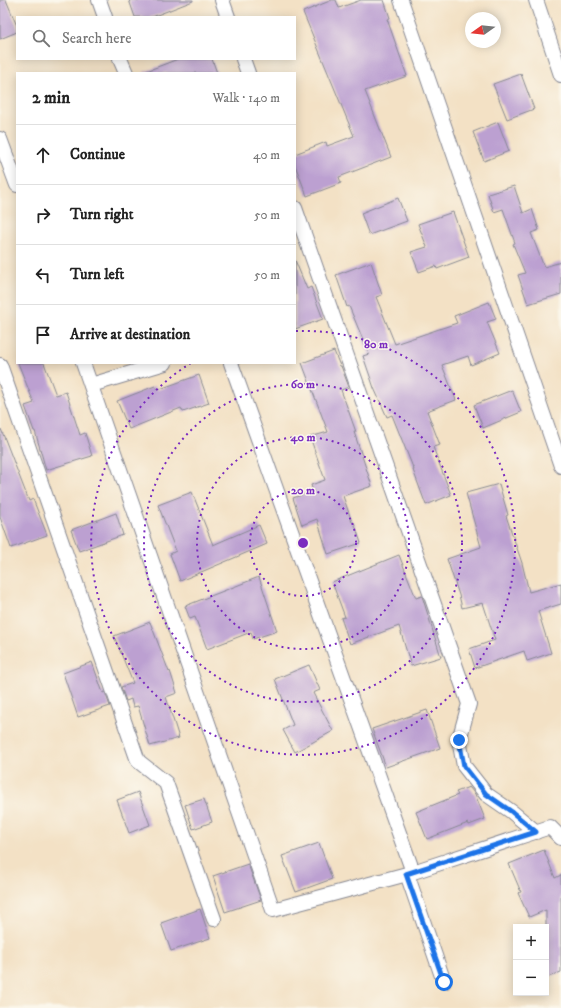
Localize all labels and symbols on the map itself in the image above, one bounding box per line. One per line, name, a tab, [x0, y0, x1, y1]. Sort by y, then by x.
north arrow	[465, 12, 501, 48]
text: 80 m	[364, 337, 388, 352]
text: 60 m	[291, 377, 315, 392]
text: 40 m	[290, 430, 315, 445]
text: 20 m	[291, 483, 315, 498]
centre of rings	[296, 536, 310, 550]
route end	[450, 731, 468, 749]
route start	[435, 973, 453, 991]

